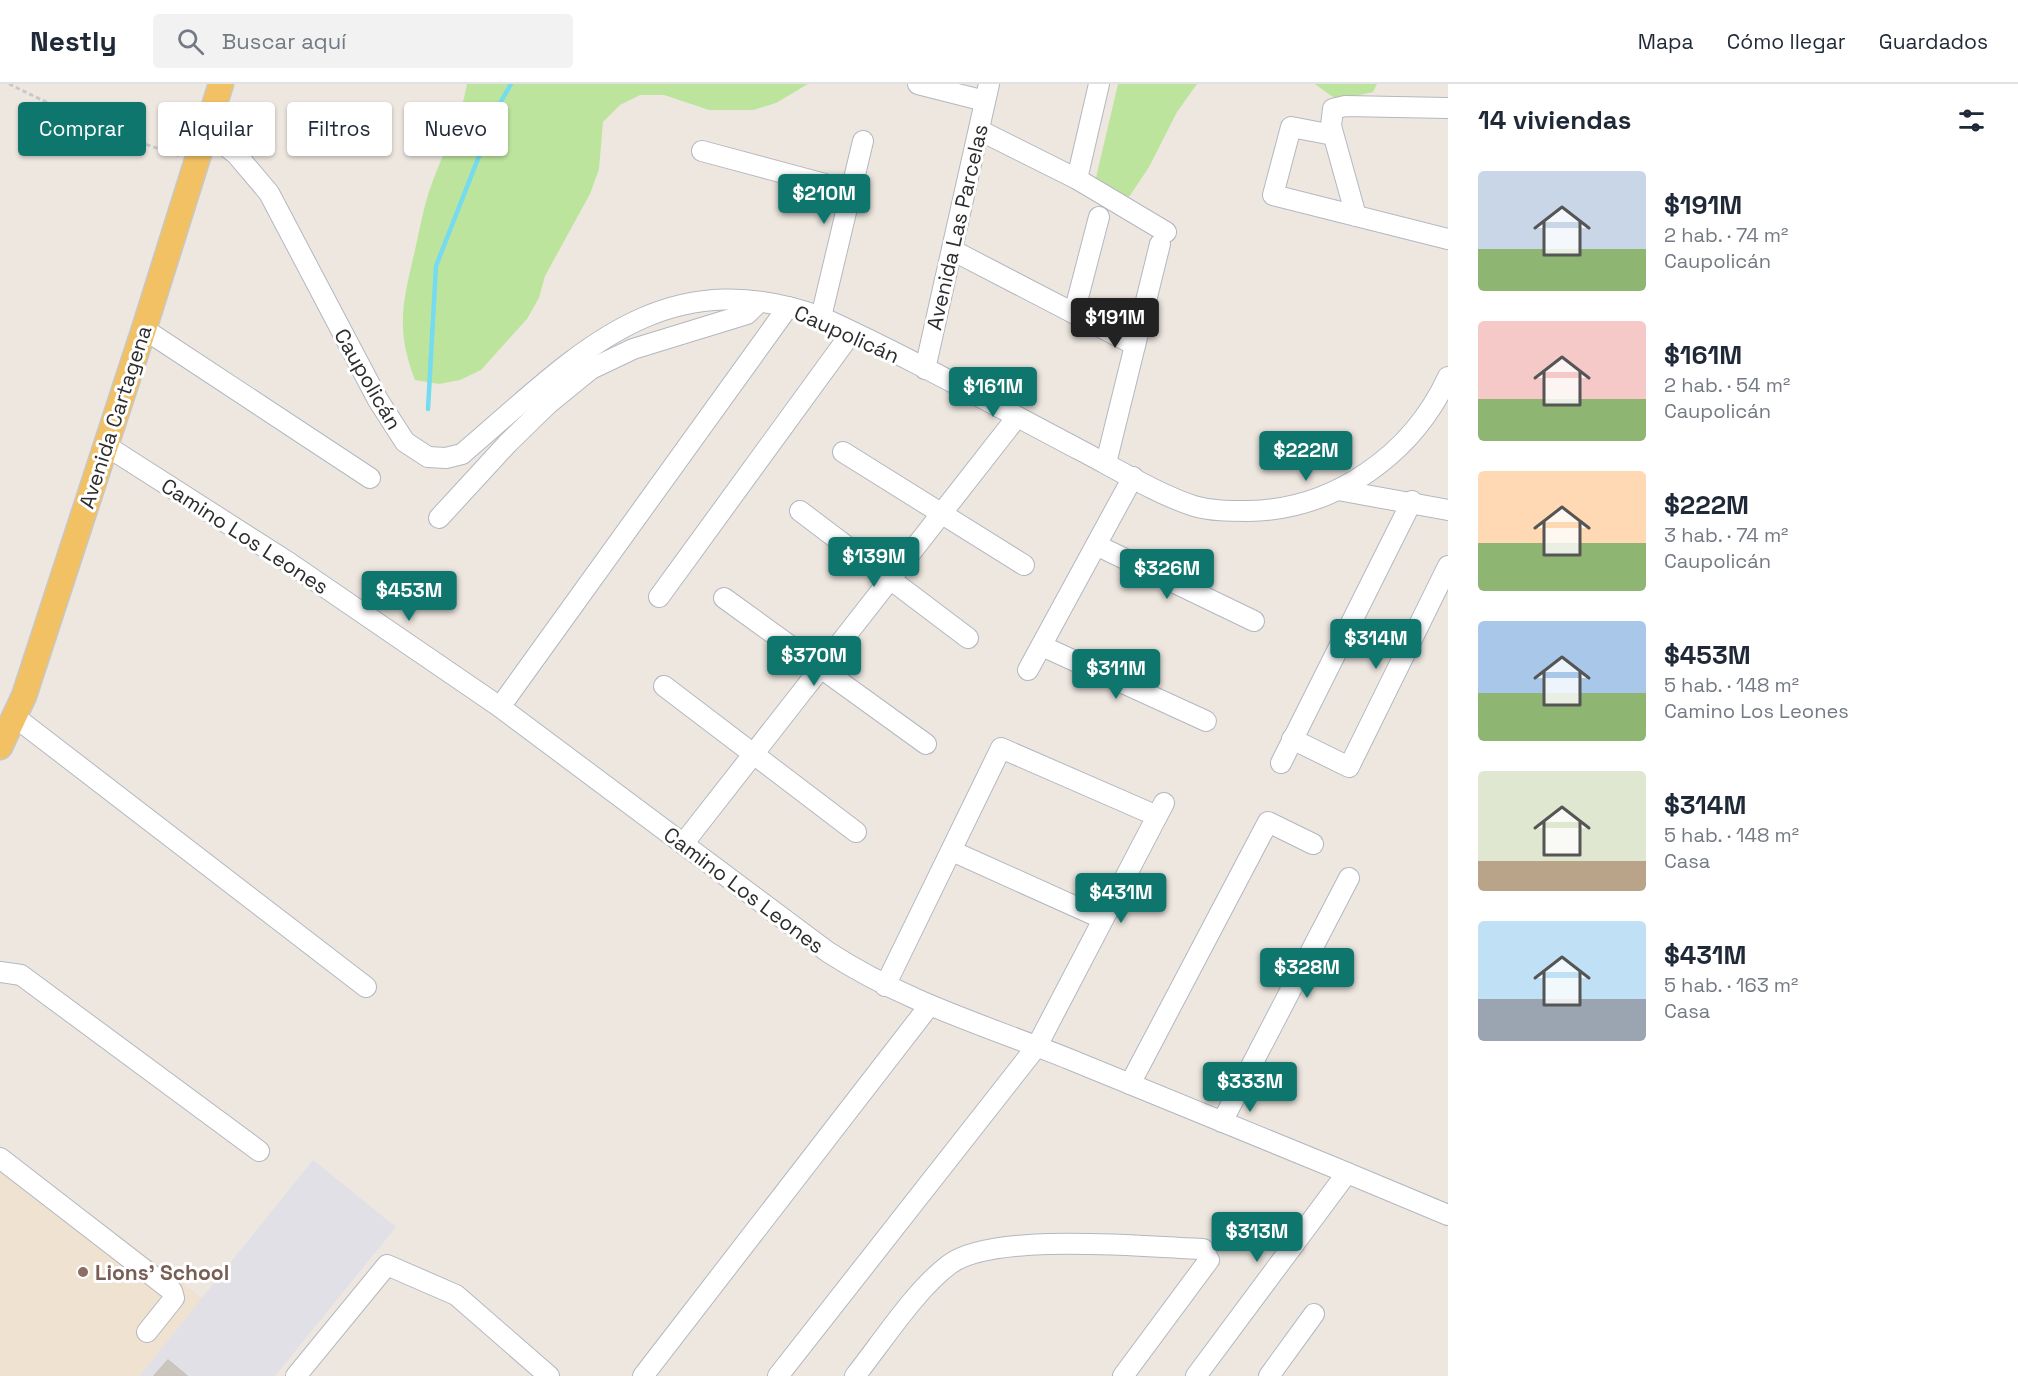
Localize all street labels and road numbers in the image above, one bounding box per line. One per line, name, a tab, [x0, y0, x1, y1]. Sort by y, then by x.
street label: Avenida Las Parcelas	[920, 122, 994, 332]
street label: Caupolicán	[790, 299, 904, 369]
street label: Avenida Cartagena	[73, 322, 157, 512]
street label: Caupolicán	[328, 324, 408, 434]
street label: Camino Los Leones	[156, 472, 334, 600]
street label: Camino Los Leones	[658, 821, 830, 959]

